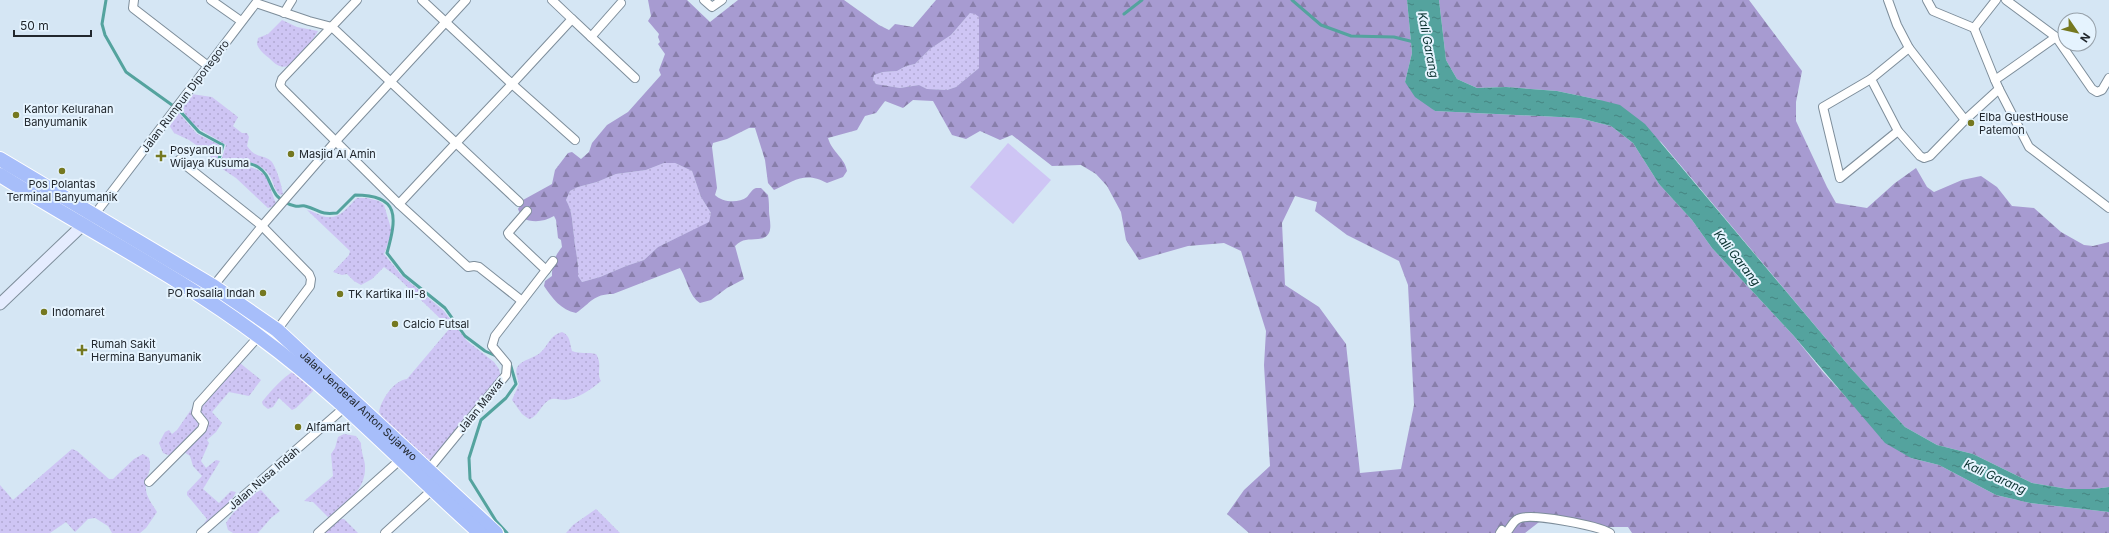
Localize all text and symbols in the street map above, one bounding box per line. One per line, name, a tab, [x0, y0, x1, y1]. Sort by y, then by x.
water label: Kali Garang	[1415, 11, 1442, 79]
scale bar	[14, 12, 91, 38]
north arrow	[2057, 12, 2097, 52]
text: 50 m	[20, 18, 49, 33]
text: N	[2077, 30, 2093, 45]
street label: Jalan Rumpun Diponegoro	[138, 36, 232, 155]
place label: Kantor Kelurahan Banyumanik	[24, 102, 113, 129]
marker: Kantor Kelurahan Banyumanik	[11, 110, 21, 120]
place label: Elba GuestHouse Patemon	[1979, 110, 2068, 137]
marker: Elba GuestHouse Patemon	[1966, 118, 1976, 128]
place label: Posyandu Wijaya Kusuma	[170, 143, 249, 170]
place label: Masjid Al Amin	[299, 147, 376, 161]
marker: Masjid Al Amin	[286, 149, 296, 159]
marker: Posyandu Wijaya Kusuma	[155, 150, 167, 162]
marker: Pos Polantas Terminal Banyumanik	[57, 166, 67, 176]
place label: Pos Polantas Terminal Banyumanik	[6, 177, 118, 204]
water label: Kali Garang	[1711, 227, 1764, 289]
place label: PO Rosalia Indah	[168, 286, 255, 300]
place label: TK Kartika III-8	[348, 287, 426, 301]
marker: PO Rosalia Indah	[258, 288, 268, 298]
marker: TK Kartika III-8	[335, 289, 345, 299]
place label: Indomaret	[52, 305, 105, 319]
marker: Indomaret	[39, 307, 49, 317]
place label: Calcio Futsal	[403, 317, 469, 331]
marker: Calcio Futsal	[390, 319, 400, 329]
place label: Rumah Sakit Hermina Banyumanik	[91, 337, 201, 364]
marker: Rumah Sakit Hermina Banyumanik	[76, 344, 88, 356]
street label: Jalan Jenderal Anton Sujarwo	[297, 348, 421, 464]
street label: Jalan Mawar	[455, 375, 507, 435]
place label: Alfamart	[306, 420, 350, 434]
marker: Alfamart	[293, 422, 303, 432]
street label: Jalan Nusa Indah	[226, 443, 302, 513]
water label: Kali Garang	[1962, 456, 2029, 497]

